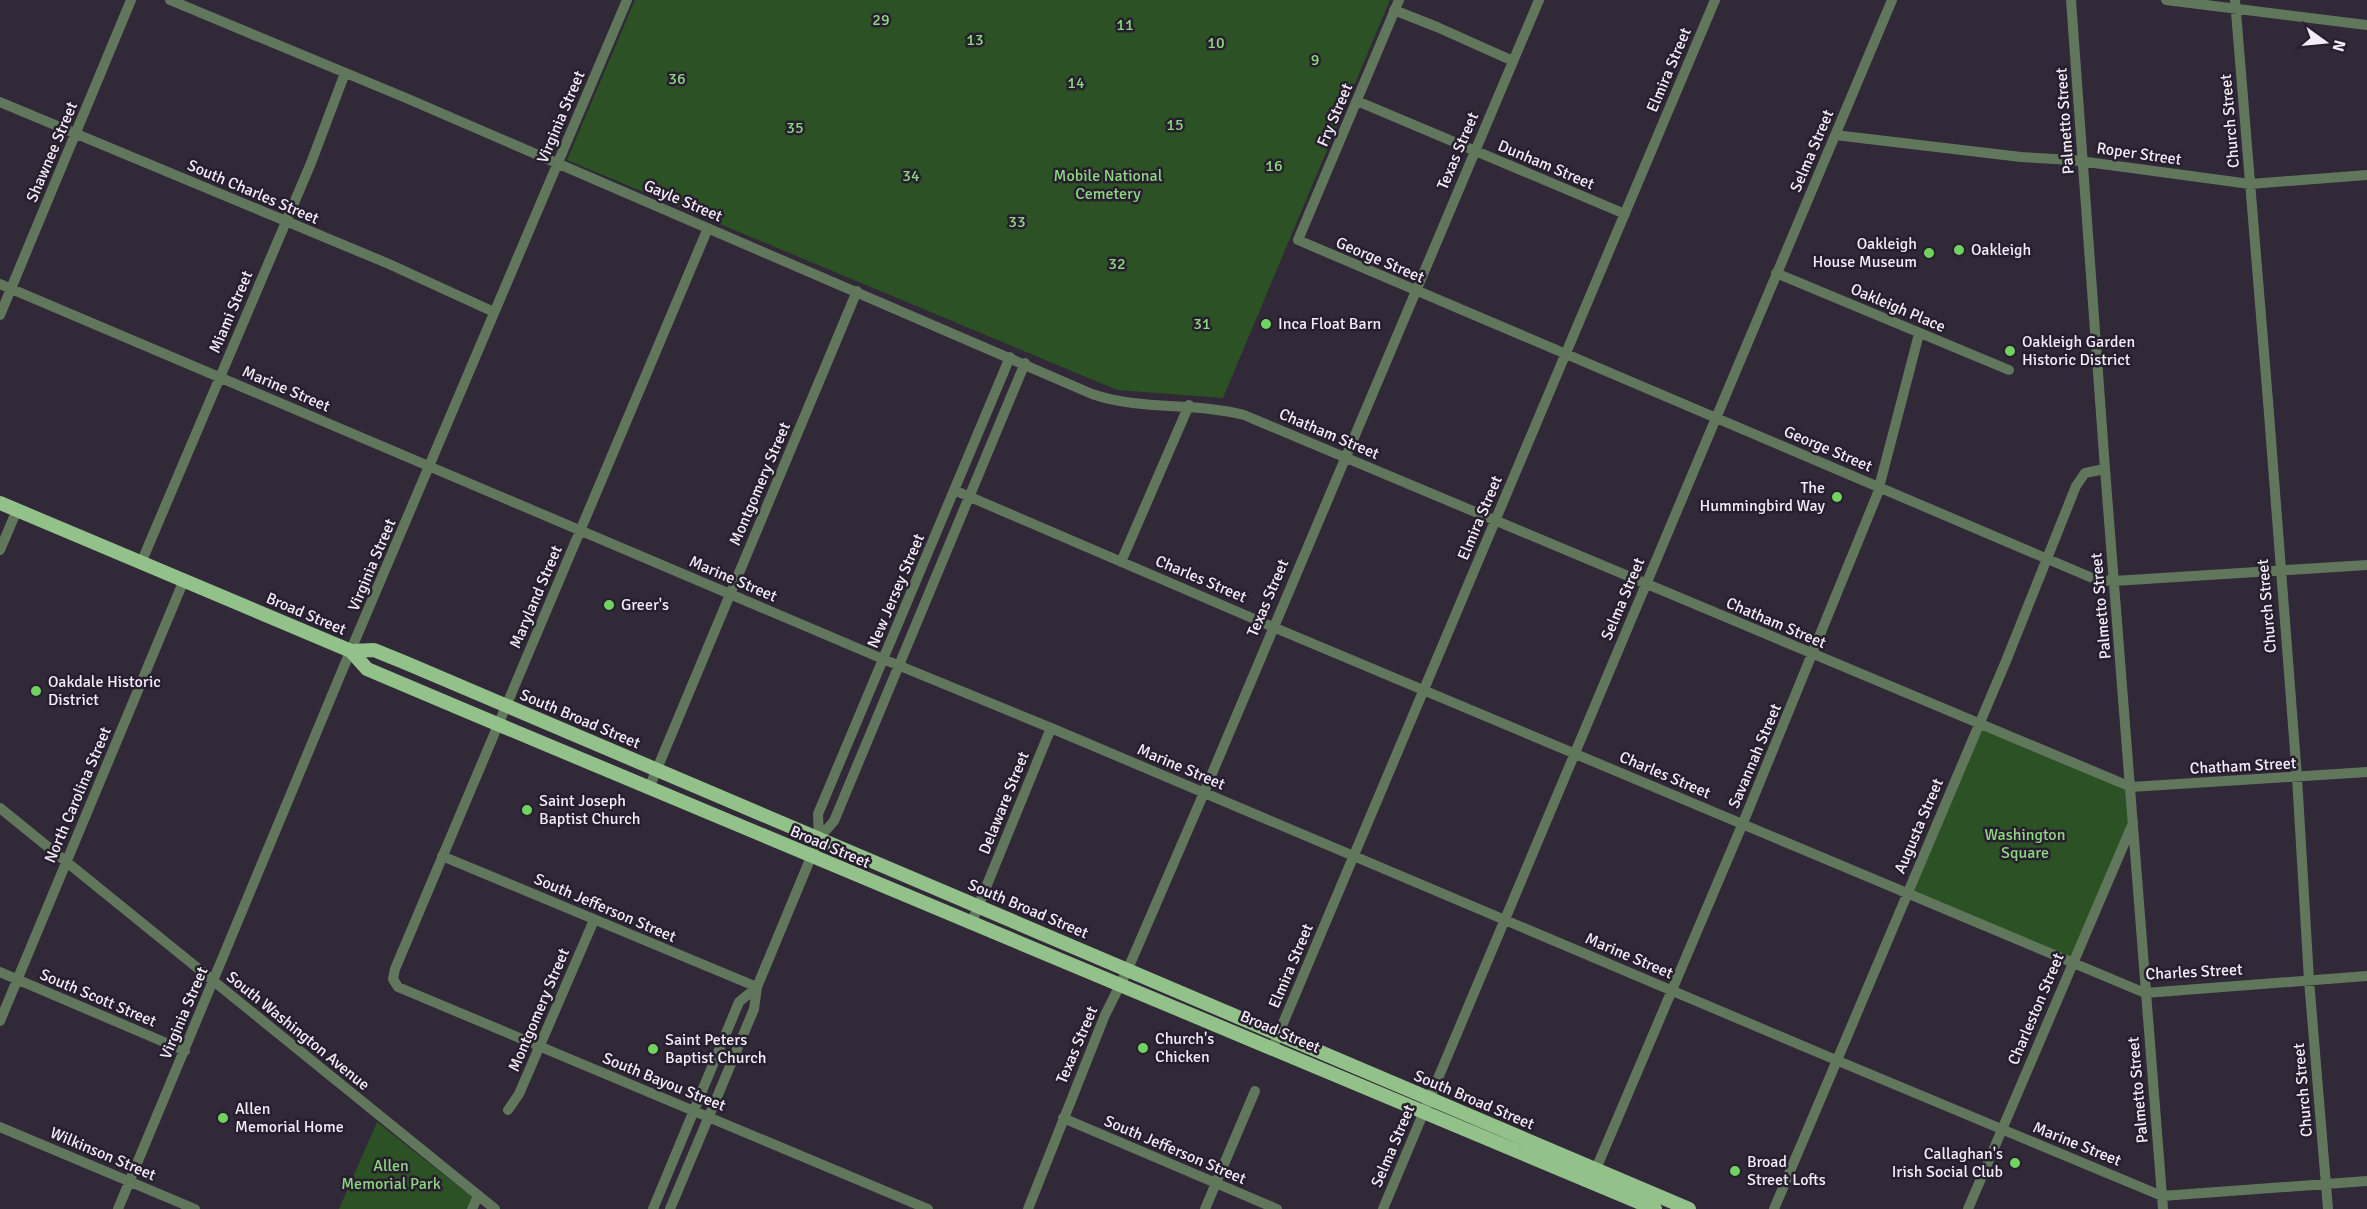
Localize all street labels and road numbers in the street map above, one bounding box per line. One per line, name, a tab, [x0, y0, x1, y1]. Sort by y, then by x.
street label: Elmira Street	[1642, 24, 1696, 115]
street label: Virginia Street	[533, 67, 590, 166]
street label: Palmetto Street	[2051, 67, 2079, 175]
street label: Church Street	[2216, 73, 2244, 169]
street label: Fry Street	[1313, 80, 1357, 150]
street label: Shawnee Street	[22, 98, 82, 205]
street label: Selma Street	[1786, 106, 1838, 195]
street label: Texas Street	[1433, 109, 1483, 193]
street label: Dunham Street	[1495, 136, 1598, 194]
street label: Roper Street	[2095, 138, 2183, 170]
street label: South Charles Street	[184, 155, 322, 229]
street label: Gayle Street	[641, 175, 726, 227]
street label: George Street	[1333, 232, 1428, 288]
street label: Miami Street	[205, 267, 257, 356]
street label: Oakleigh Place	[1848, 279, 1948, 337]
street label: Marine Street	[239, 362, 333, 417]
street label: Chatham Street	[1276, 404, 1382, 464]
street label: Montgomery Street	[725, 419, 795, 549]
street label: George Street	[1781, 421, 1876, 477]
street label: Elmira Street	[1453, 472, 1507, 563]
street label: Virginia Street	[344, 515, 401, 614]
street label: New Jersey Street	[863, 530, 929, 651]
street label: Maryland Street	[505, 542, 567, 652]
street label: Charles Street	[1152, 551, 1250, 607]
street label: Palmetto Street	[2086, 551, 2116, 660]
street label: Marine Street	[686, 552, 780, 607]
street label: Selma Street	[1597, 554, 1649, 643]
street label: Texas Street	[1243, 556, 1293, 640]
street label: Church Street	[2253, 558, 2281, 654]
street label: Broad Street	[263, 588, 349, 640]
street label: Chatham Street	[1723, 593, 1829, 653]
street label: South Broad Street	[517, 685, 644, 754]
street label: Savannah Street	[1724, 700, 1786, 811]
street label: North Carolina Street	[40, 724, 116, 866]
street label: Marine Street	[1134, 740, 1228, 795]
street label: Charles Street	[1616, 747, 1714, 803]
street label: Delaware Street	[974, 748, 1034, 857]
street label: Chatham Street	[2189, 753, 2297, 779]
street label: Augusta Street	[1890, 775, 1948, 877]
street label: Broad Street	[787, 821, 873, 873]
street label: South Jefferson Street	[531, 869, 679, 947]
street label: South Broad Street	[965, 875, 1092, 944]
street label: Elmira Street	[1264, 920, 1318, 1011]
street label: Marine Street	[1582, 929, 1676, 984]
street label: Montgomery Street	[504, 945, 574, 1075]
street label: Charleston Street	[2003, 950, 2069, 1068]
street label: Charles Street	[2145, 959, 2243, 985]
street label: Virginia Street	[156, 963, 213, 1062]
street label: South Scott Street	[37, 964, 160, 1032]
street label: South Washington Avenue	[222, 967, 374, 1095]
street label: Texas Street	[1052, 1003, 1102, 1087]
street label: Broad Street	[1237, 1006, 1323, 1058]
street label: Palmetto Street	[2123, 1035, 2153, 1144]
street label: Church Street	[2289, 1042, 2317, 1138]
street label: South Bayou Street	[600, 1048, 729, 1116]
street label: South Broad Street	[1411, 1066, 1538, 1135]
street label: Selma Street	[1367, 1101, 1419, 1190]
street label: South Jefferson Street	[1101, 1111, 1249, 1189]
street label: Marine Street	[2030, 1117, 2124, 1171]
street label: Wilkinson Street	[47, 1123, 159, 1185]

